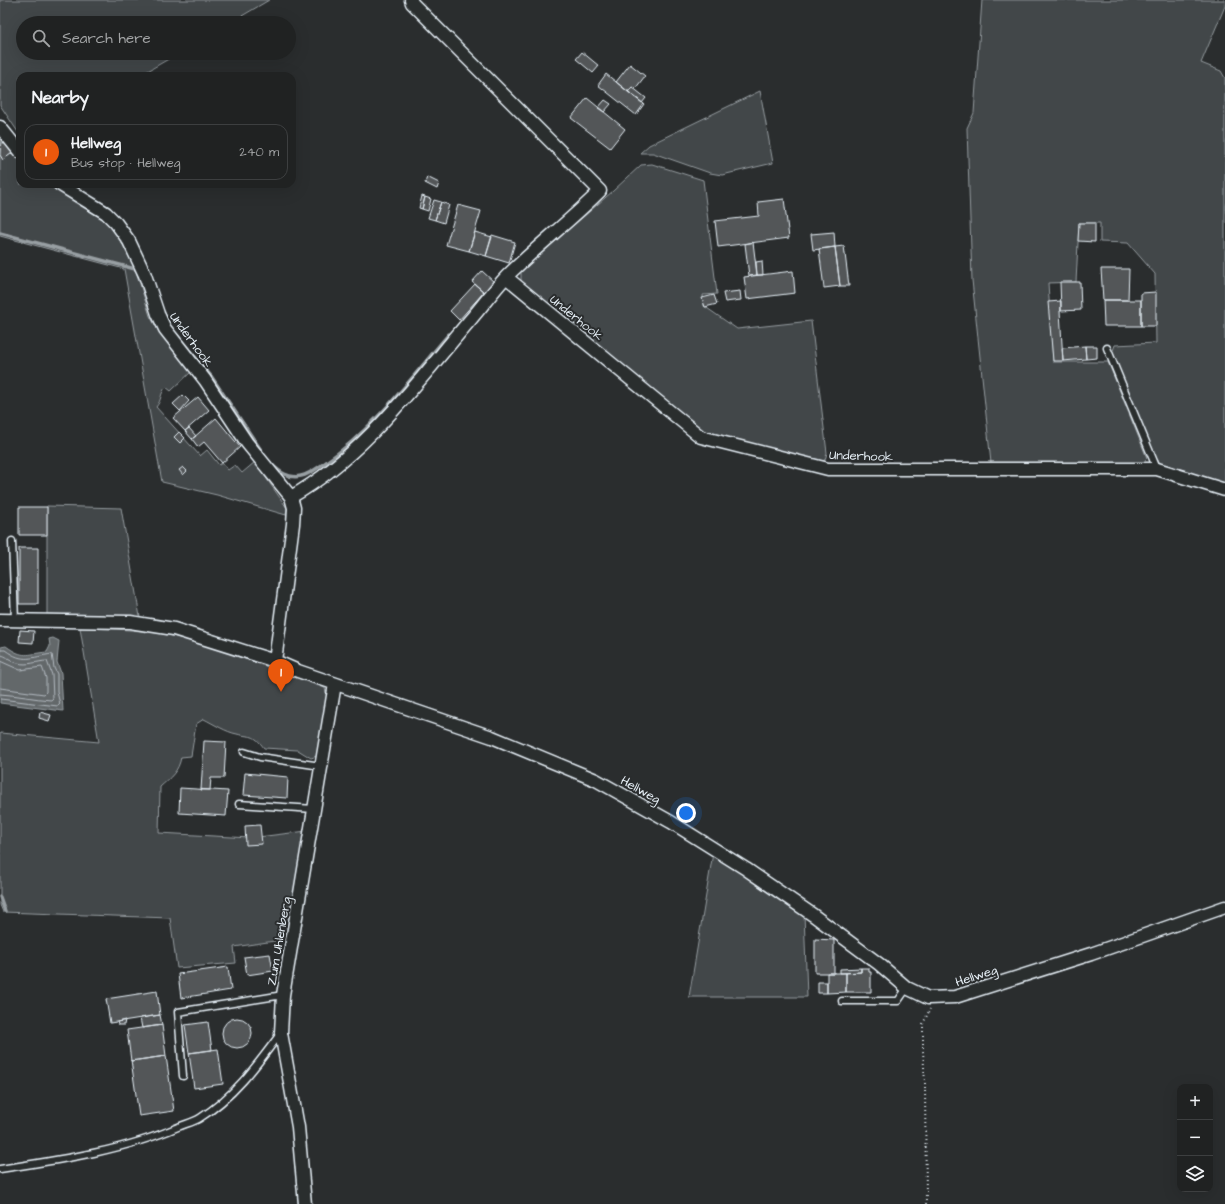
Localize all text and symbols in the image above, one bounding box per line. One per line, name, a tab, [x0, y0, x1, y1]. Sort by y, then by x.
search box	[16, 16, 296, 60]
icon: search	[30, 27, 52, 49]
text: Search here	[62, 28, 151, 49]
text: Nearby	[32, 86, 89, 110]
text: Hellweg	[71, 133, 121, 154]
text: 1	[45, 143, 47, 161]
text: 240 m	[239, 143, 279, 161]
text: Bus stop · Hellweg	[71, 154, 180, 172]
street label: Underhook	[546, 291, 607, 345]
street label: Underhook	[165, 309, 217, 371]
street label: Underhook	[829, 446, 893, 466]
pin: 1	[268, 659, 294, 692]
street label: Hellweg	[617, 772, 664, 809]
your location	[676, 803, 696, 823]
street label: Zum Uhlenberg	[262, 895, 297, 987]
street label: Hellweg	[953, 961, 1000, 992]
map controls	[1177, 1084, 1213, 1192]
button: +	[1177, 1084, 1213, 1120]
button: −	[1177, 1120, 1213, 1156]
button: layers	[1177, 1156, 1213, 1192]

